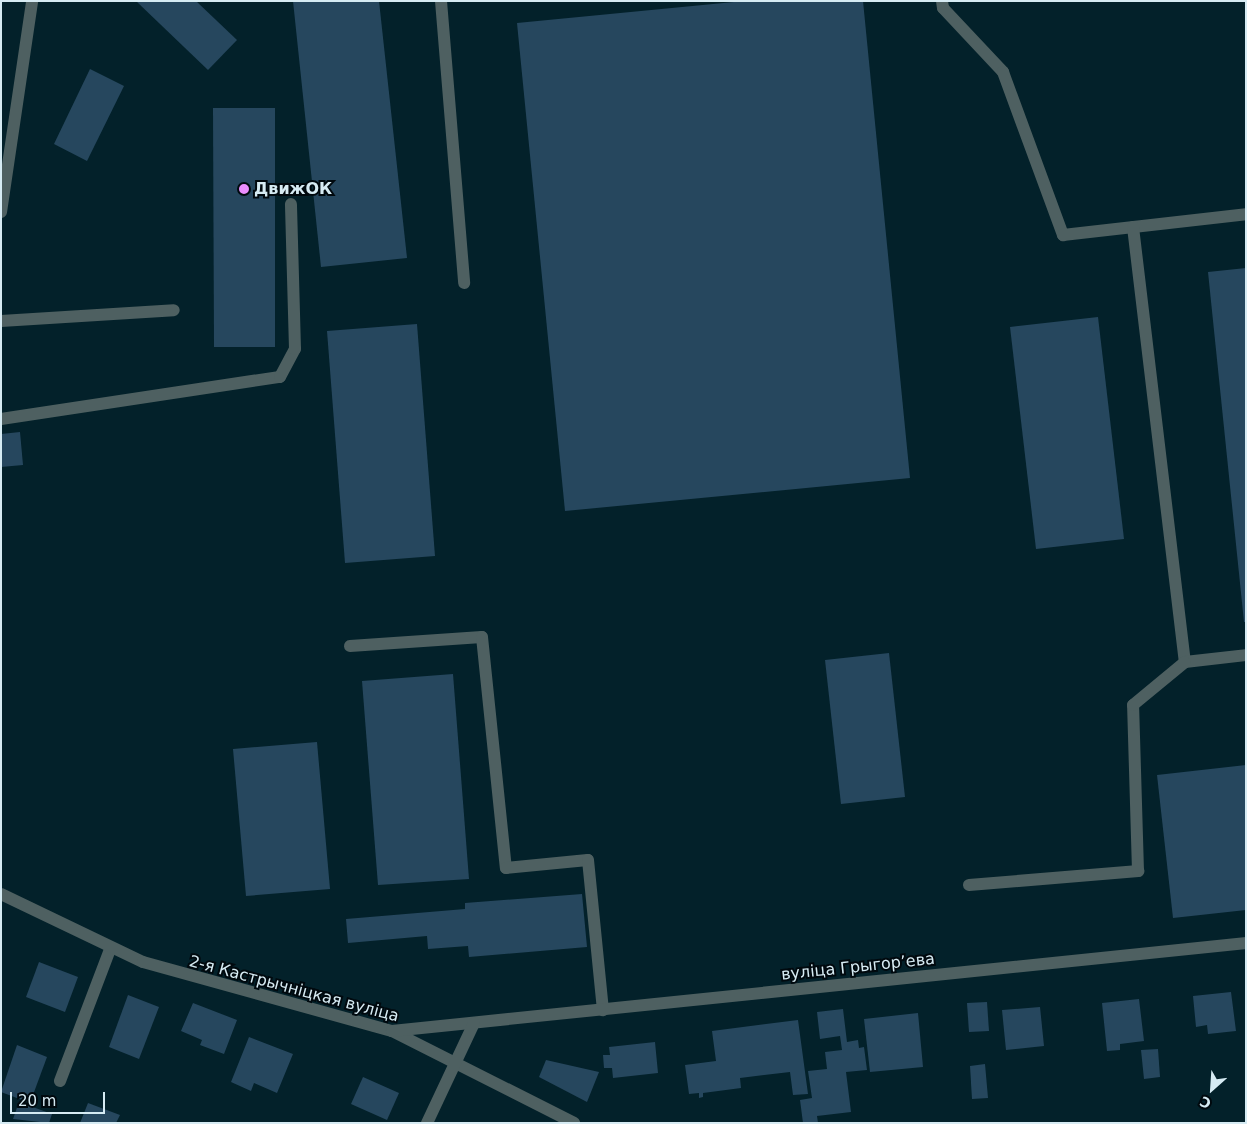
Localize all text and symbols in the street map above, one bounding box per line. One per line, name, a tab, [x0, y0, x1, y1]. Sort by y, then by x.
place label: ДвижОК	[254, 179, 332, 199]
marker: ДвижОК	[238, 183, 250, 195]
street label: вуліца Грыгорʼева	[780, 949, 936, 985]
street label: 2-я Кастрычніцкая вуліца	[187, 952, 401, 1026]
north arrow	[1187, 1064, 1237, 1114]
scale bar	[12, 1082, 108, 1114]
text: 20 m	[18, 1092, 56, 1110]
text: С	[1197, 1093, 1214, 1112]

